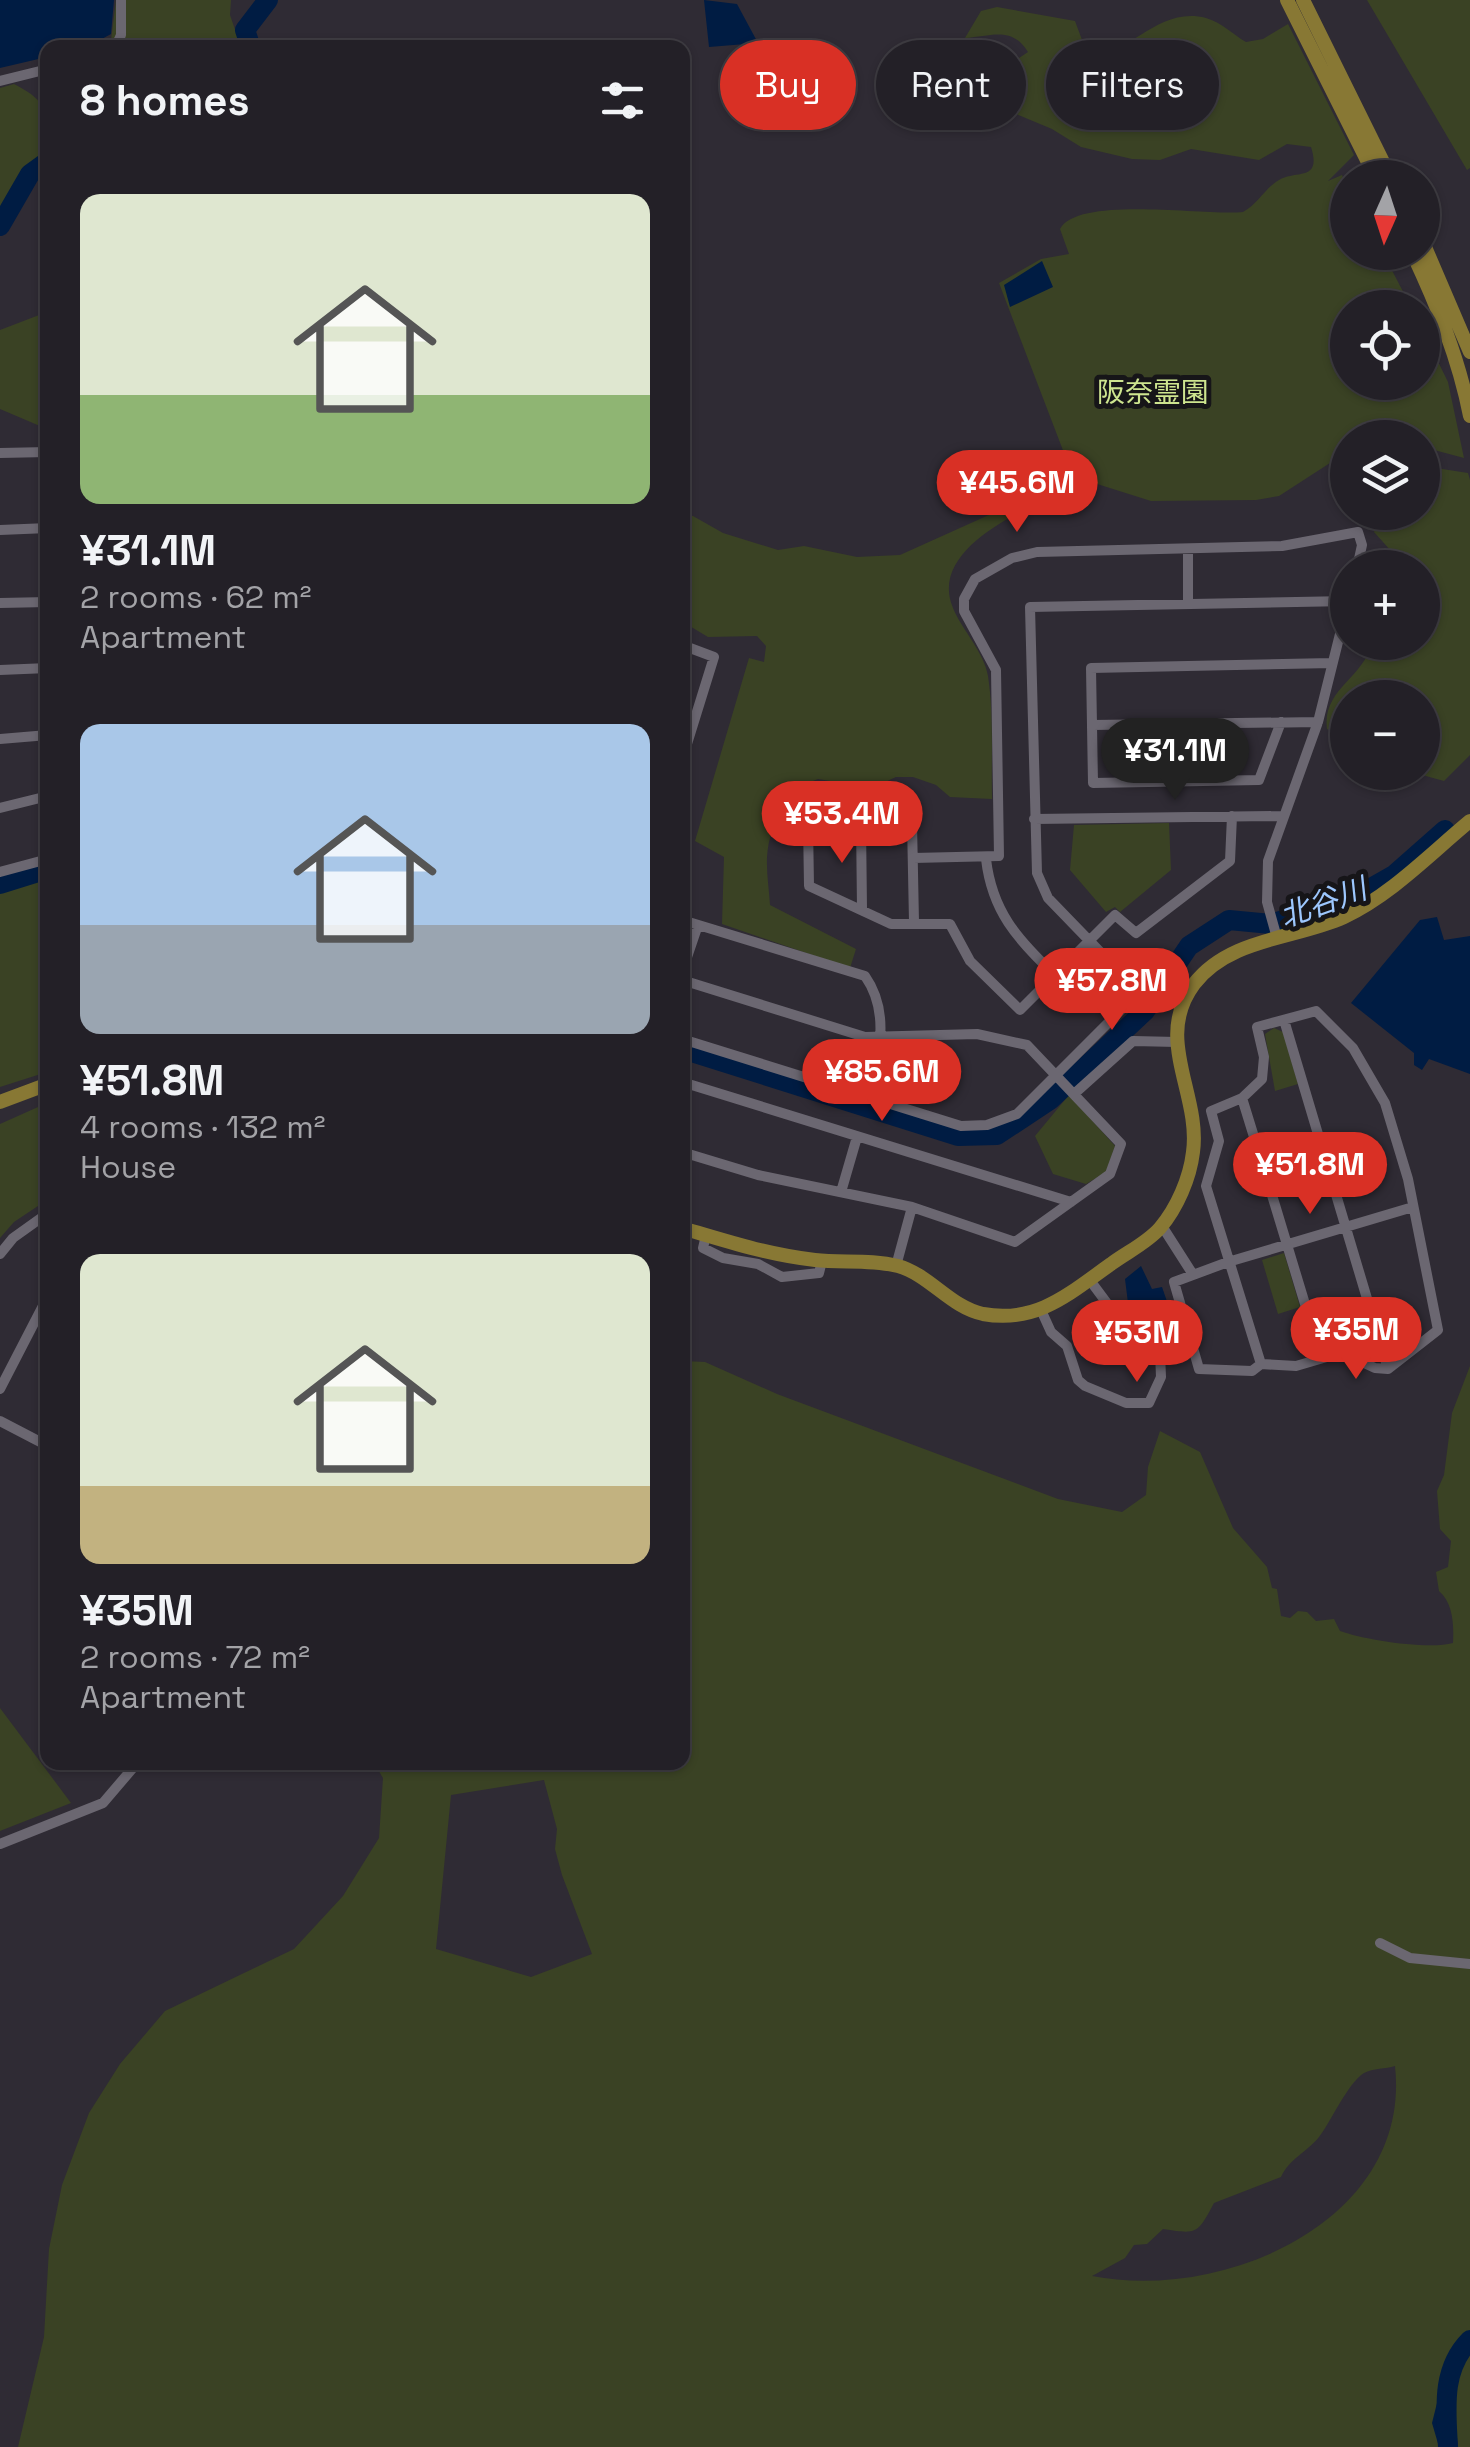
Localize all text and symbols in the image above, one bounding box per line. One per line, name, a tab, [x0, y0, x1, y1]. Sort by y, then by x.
chip: Buy	[720, 40, 856, 130]
chip: Rent	[876, 40, 1026, 130]
chip: Filters	[1046, 40, 1219, 130]
icon: filters	[595, 73, 650, 128]
text: 8 homes	[80, 74, 250, 127]
north arrow	[1330, 160, 1440, 270]
map controls	[1330, 160, 1440, 790]
icon: home	[275, 259, 455, 439]
button: locate	[1330, 290, 1440, 400]
park label: 阪奈霊園	[1097, 374, 1209, 410]
button: layers	[1330, 420, 1440, 530]
pin: ¥45.6M	[936, 450, 1098, 535]
text: ¥45.6M	[959, 462, 1075, 502]
text: ¥31.1M	[80, 524, 216, 577]
button: +	[1330, 550, 1440, 660]
text: 2 rooms · 62 m²	[80, 577, 312, 617]
text: Apartment	[80, 617, 246, 657]
button: −	[1330, 680, 1440, 790]
pin: ¥31.1M	[1094, 718, 1256, 803]
text: ¥31.1M	[1123, 730, 1227, 770]
pin: ¥53.4M	[761, 781, 923, 866]
icon: home	[275, 789, 455, 969]
text: ¥53.4M	[784, 793, 900, 833]
water label: 北谷川	[1274, 868, 1375, 936]
pin: ¥57.8M	[1031, 948, 1193, 1033]
text: ¥57.8M	[1056, 960, 1168, 1000]
pin: ¥85.6M	[801, 1039, 963, 1124]
text: ¥85.6M	[824, 1051, 940, 1091]
text: ¥51.8M	[80, 1054, 224, 1107]
text: 4 rooms · 132 m²	[80, 1107, 326, 1147]
pin: ¥51.8M	[1229, 1132, 1391, 1217]
text: ¥51.8M	[1255, 1144, 1365, 1184]
text: House	[80, 1147, 176, 1187]
pin: ¥35M	[1297, 1297, 1415, 1382]
pin: ¥53M	[1078, 1300, 1196, 1385]
text: ¥35M	[1313, 1309, 1399, 1349]
text: ¥53M	[1094, 1312, 1180, 1352]
icon: home	[275, 1319, 455, 1499]
text: ¥35M	[80, 1584, 194, 1637]
text: 2 rooms · 72 m²	[80, 1637, 310, 1677]
text: Apartment	[80, 1677, 246, 1717]

